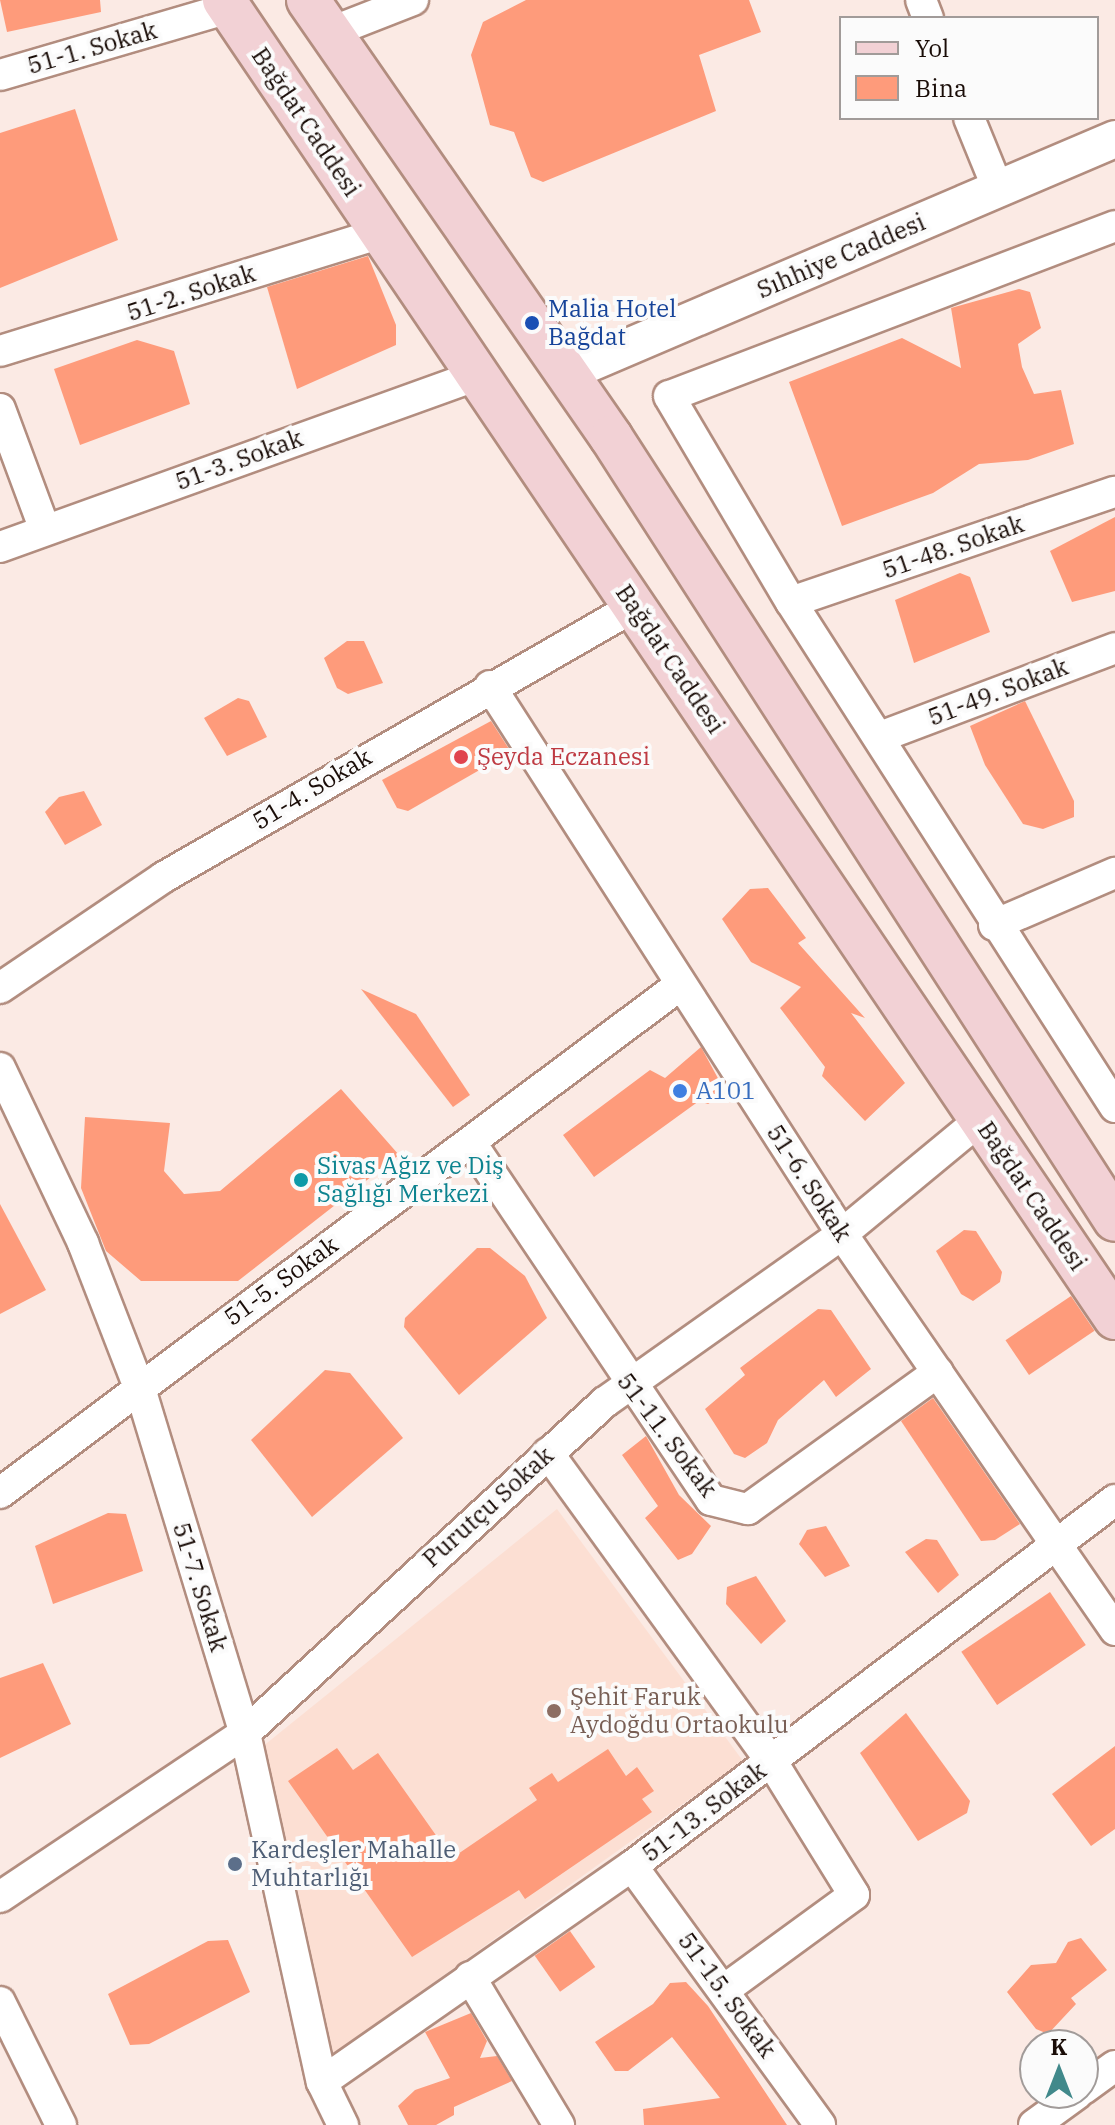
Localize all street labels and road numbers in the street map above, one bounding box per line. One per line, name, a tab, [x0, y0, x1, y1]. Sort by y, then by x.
street label: 51-1. Sokak	[24, 16, 160, 80]
street label: Bağdat Caddesi	[246, 42, 366, 202]
street label: Sıhhiye Caddesi	[753, 208, 929, 304]
street label: 51-2. Sokak	[123, 259, 259, 327]
street label: 51-3. Sokak	[171, 424, 307, 496]
street label: 51-48. Sokak	[878, 509, 1028, 585]
street label: Bağdat Caddesi	[610, 579, 730, 739]
street label: 51-49. Sokak	[924, 652, 1072, 732]
street label: 51-4. Sokak	[247, 742, 377, 836]
street label: Bağdat Caddesi	[972, 1116, 1092, 1276]
street label: 51-6. Sokak	[761, 1119, 857, 1247]
street label: 51-5. Sokak	[219, 1230, 343, 1332]
street label: 51-11. Sokak	[611, 1367, 723, 1503]
street label: Purutçu Sokak	[417, 1441, 559, 1573]
street label: 51-7. Sokak	[167, 1519, 233, 1655]
street label: 51-13. Sokak	[636, 1756, 772, 1868]
street label: 51-15. Sokak	[672, 1927, 782, 2063]

